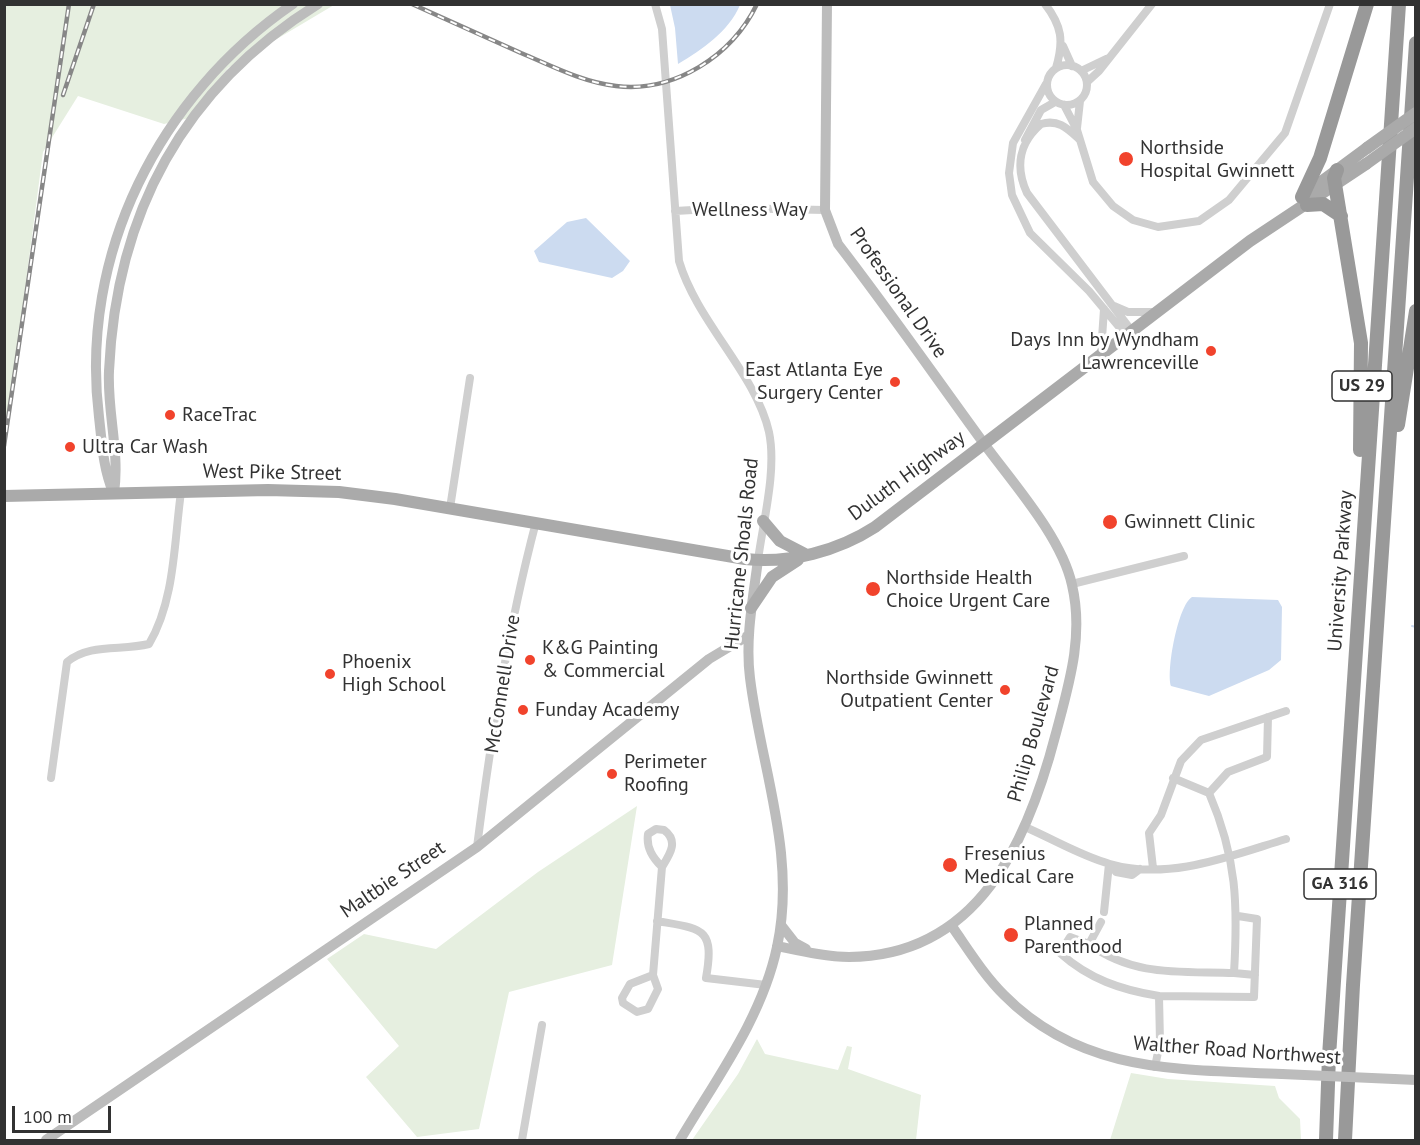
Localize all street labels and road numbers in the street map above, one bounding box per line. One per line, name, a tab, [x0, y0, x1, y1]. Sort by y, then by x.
street label: Wellness Way	[692, 198, 808, 222]
street label: Professional Drive	[844, 223, 952, 363]
road number: US 29	[1332, 371, 1392, 401]
street label: Duluth Highway	[844, 426, 970, 526]
street label: Hurricane Shoals Road	[720, 457, 764, 651]
street label: West Pike Street	[202, 460, 342, 486]
street label: University Parkway	[1323, 490, 1359, 652]
street label: McConnell Drive	[480, 613, 526, 755]
street label: Philip Boulevard	[1003, 663, 1065, 805]
street label: Maltbie Street	[336, 836, 450, 924]
road number: GA 316	[1304, 869, 1376, 899]
street label: Walther Road Northwest	[1132, 1032, 1342, 1070]

